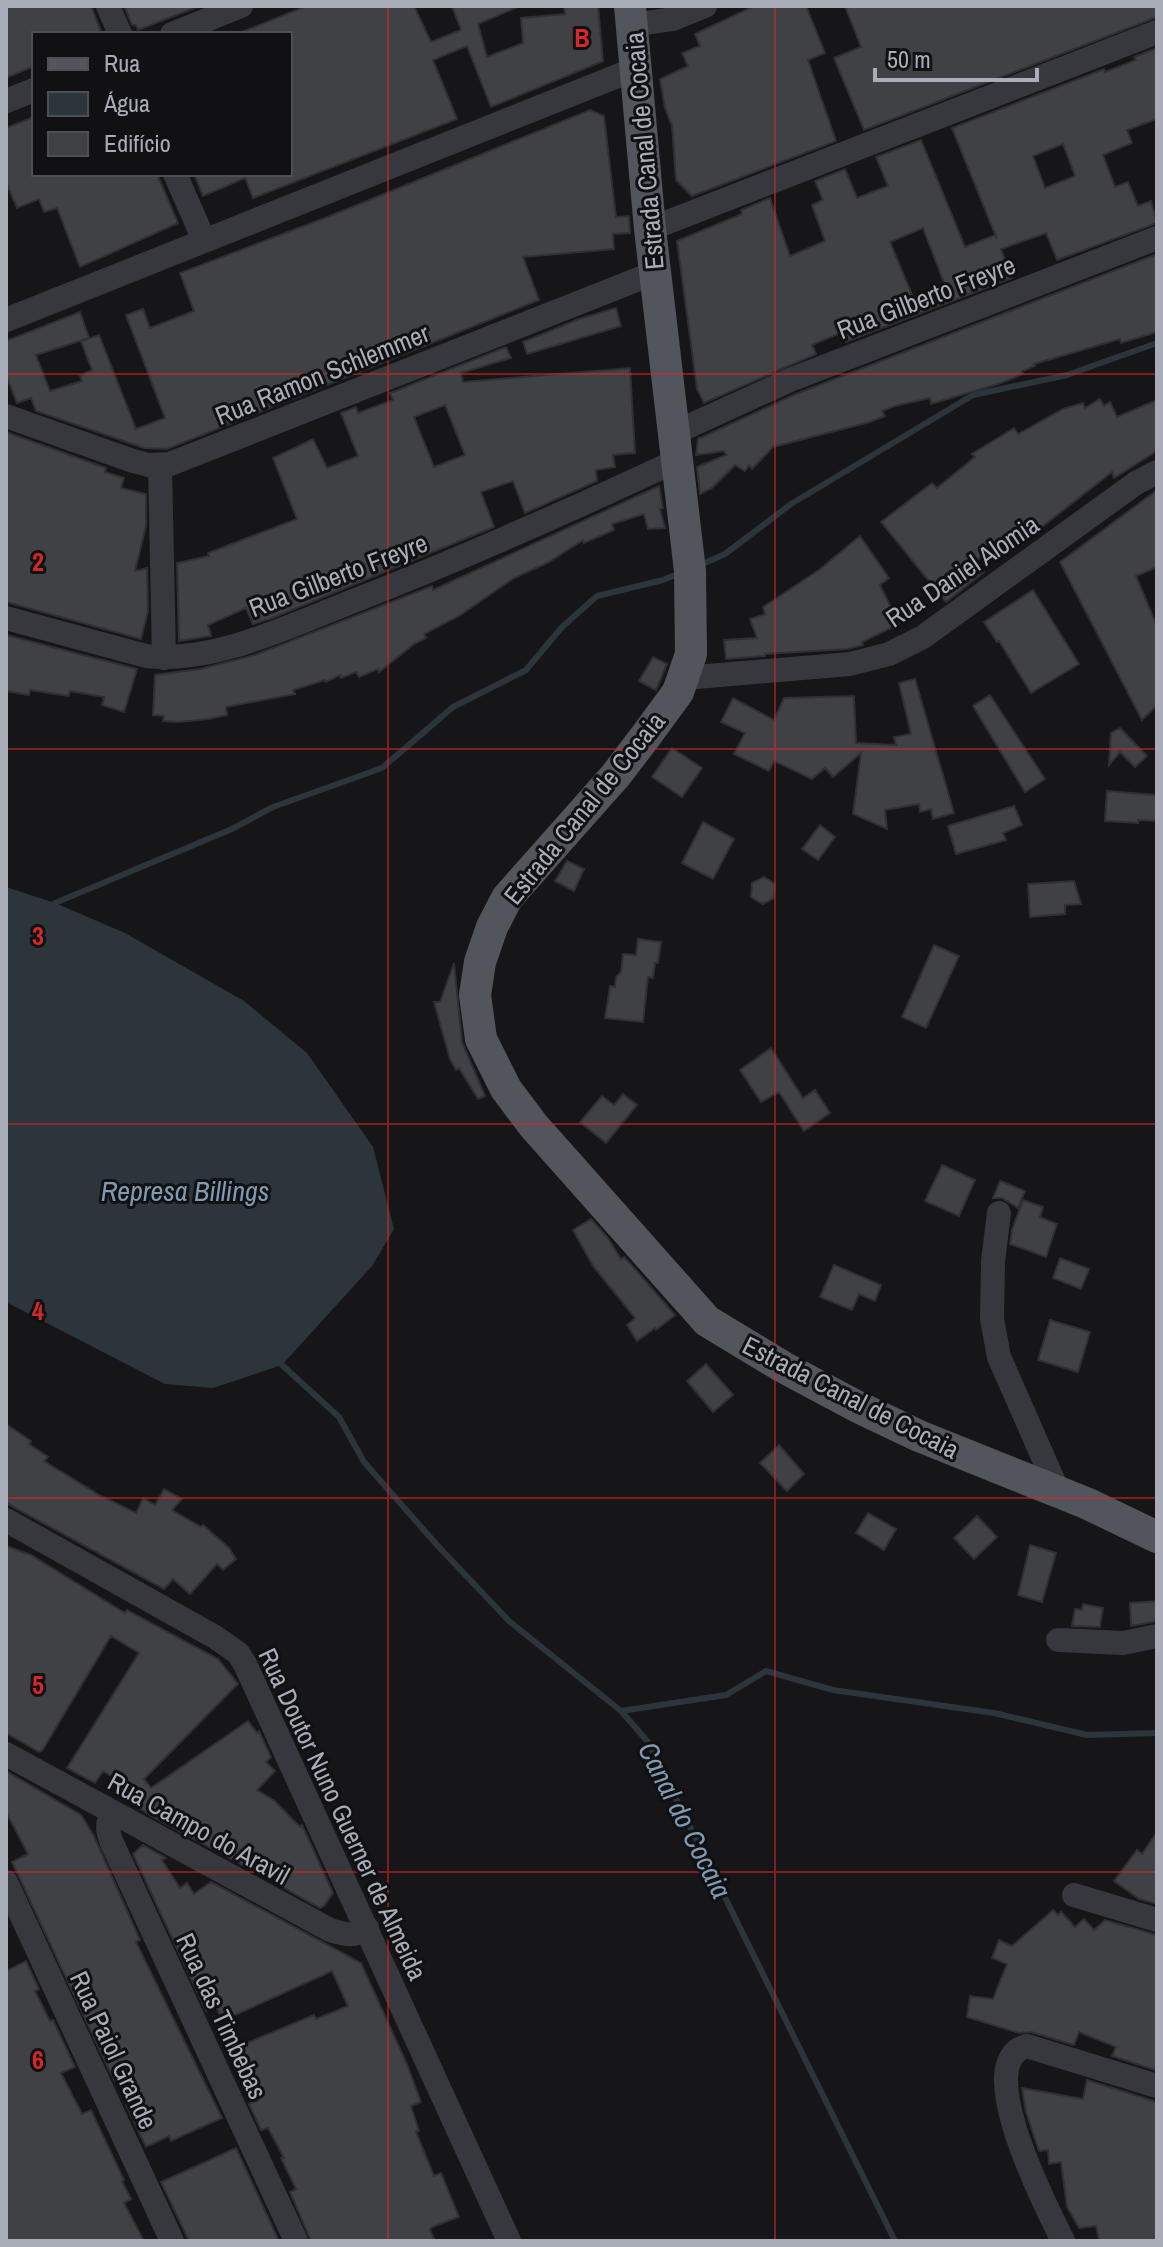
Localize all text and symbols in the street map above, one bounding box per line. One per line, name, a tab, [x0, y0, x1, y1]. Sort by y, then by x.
text: B	[574, 20, 590, 55]
street label: Estrada Canal de Cocaia	[616, 31, 672, 271]
legend	[32, 32, 292, 176]
scale bar	[875, 32, 1037, 82]
text: 50 m	[887, 43, 931, 75]
text: Rua	[104, 47, 140, 79]
text: Água	[103, 87, 150, 119]
text: Edifício	[104, 127, 171, 159]
street label: Rua Gilberto Freyre	[832, 247, 1020, 347]
street label: Rua Ramon Schlemmer	[210, 315, 434, 433]
street label: Rua Daniel Alomia	[879, 507, 1046, 635]
street label: Rua Gilberto Freyre	[244, 525, 432, 625]
text: 2	[32, 544, 44, 579]
street label: Estrada Canal de Cocaia	[495, 704, 673, 912]
text: 3	[32, 918, 44, 953]
water label: Represa Billings	[101, 1172, 269, 1210]
text: 4	[32, 1293, 44, 1328]
street label: Estrada Canal de Cocaia	[737, 1327, 965, 1467]
street label: Rua Doutor Nuno Guerner de Almeida	[251, 1642, 436, 1986]
text: 5	[32, 1667, 44, 1702]
water label: Canal do Cocaia	[629, 1735, 741, 1905]
street label: Rua Campo do Aravil	[102, 1764, 296, 1892]
street label: Rua das Timbebas	[168, 1927, 276, 2105]
street label: Rua Paiol Grande	[62, 1965, 166, 2135]
text: 6	[32, 2042, 44, 2077]

